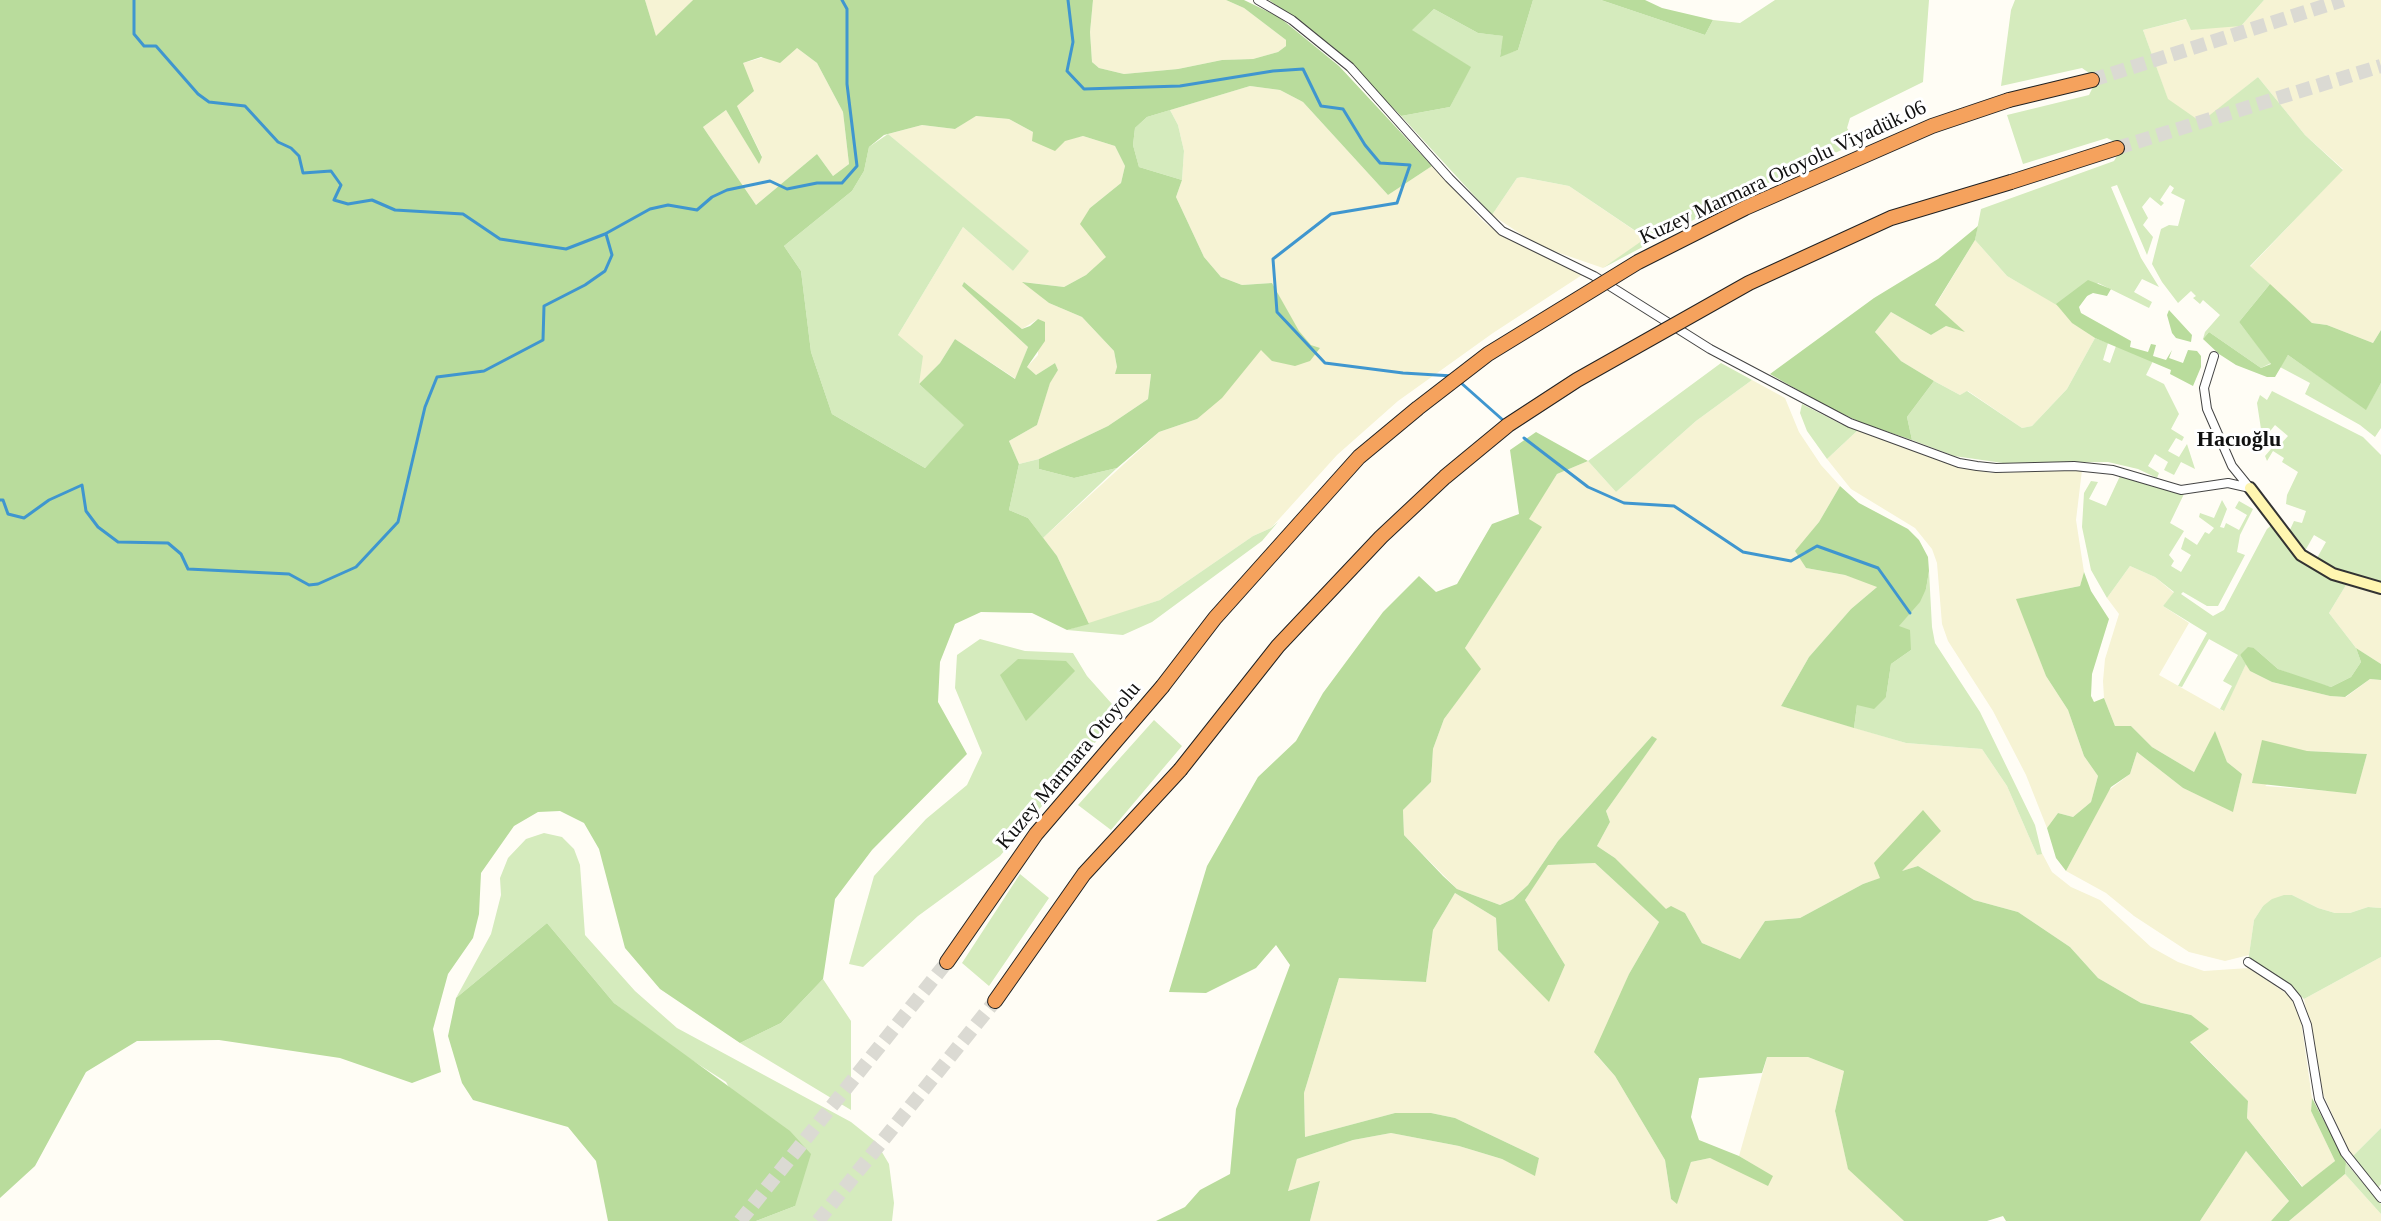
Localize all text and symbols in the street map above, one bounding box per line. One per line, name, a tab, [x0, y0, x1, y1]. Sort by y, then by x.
street label: Kuzey Marmara Otoyolu Viyadük.06	[1636, 95, 1930, 251]
district label: Hacıoğlu	[2197, 427, 2281, 453]
street label: Kuzey Marmara Otoyolu	[992, 677, 1146, 855]

